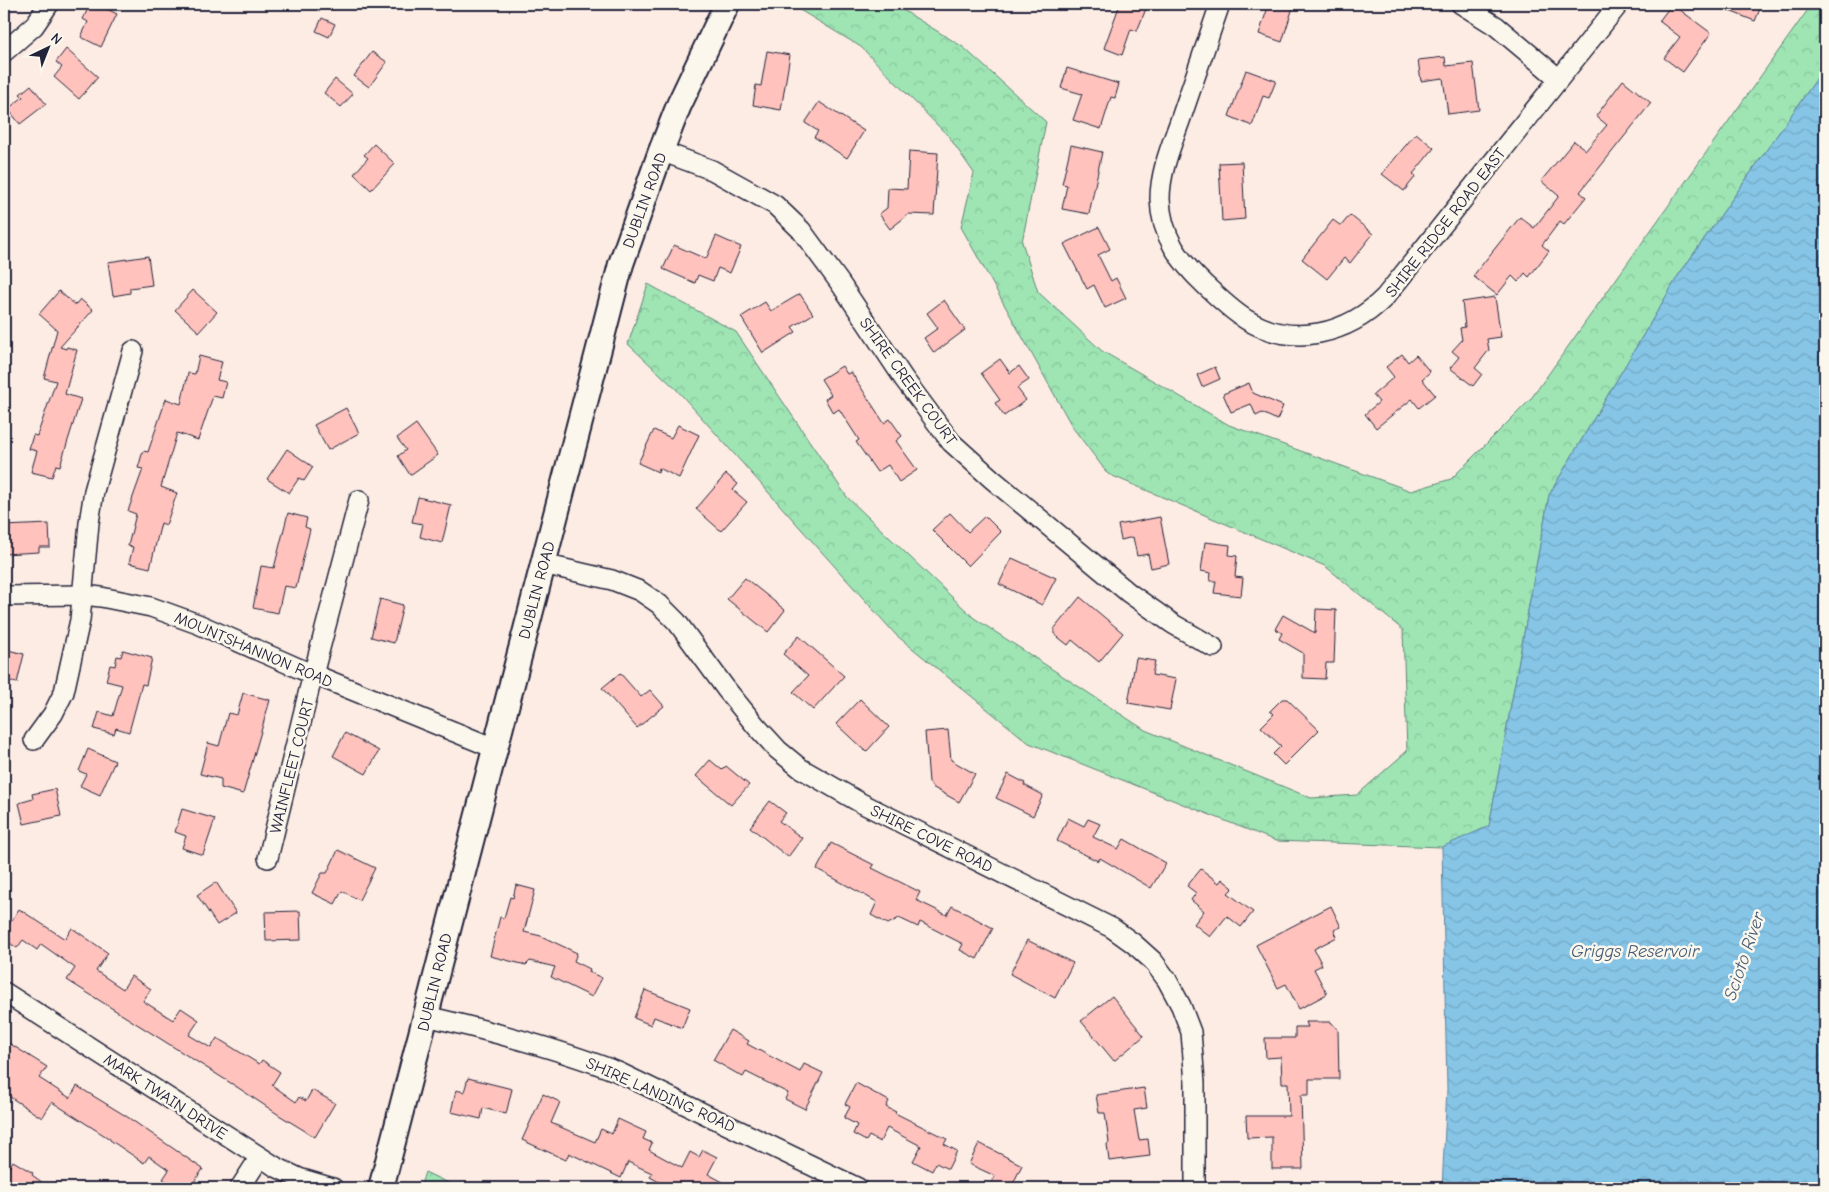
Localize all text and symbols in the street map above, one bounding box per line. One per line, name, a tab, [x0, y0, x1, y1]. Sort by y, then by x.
north arrow	[22, 22, 72, 72]
text: N	[47, 30, 66, 48]
street label: SHIRE RIDGE ROAD EAST	[1382, 144, 1510, 301]
street label: DUBLIN ROAD	[619, 150, 671, 251]
street label: SHIRE CREEK COURT	[856, 314, 961, 449]
street label: DUBLIN ROAD	[515, 539, 559, 641]
street label: MOUNTSHANNON ROAD	[172, 608, 335, 691]
street label: WAINFLEET COURT	[266, 696, 318, 836]
street label: SHIRE COVE ROAD	[868, 801, 996, 876]
water label: Scioto River	[1720, 909, 1770, 1003]
street label: DUBLIN ROAD	[414, 931, 456, 1033]
water label: Griggs Reservoir	[1571, 941, 1700, 962]
street label: MARK TWAIN DRIVE	[100, 1050, 231, 1144]
street label: SHIRE LANDING ROAD	[583, 1054, 738, 1136]

